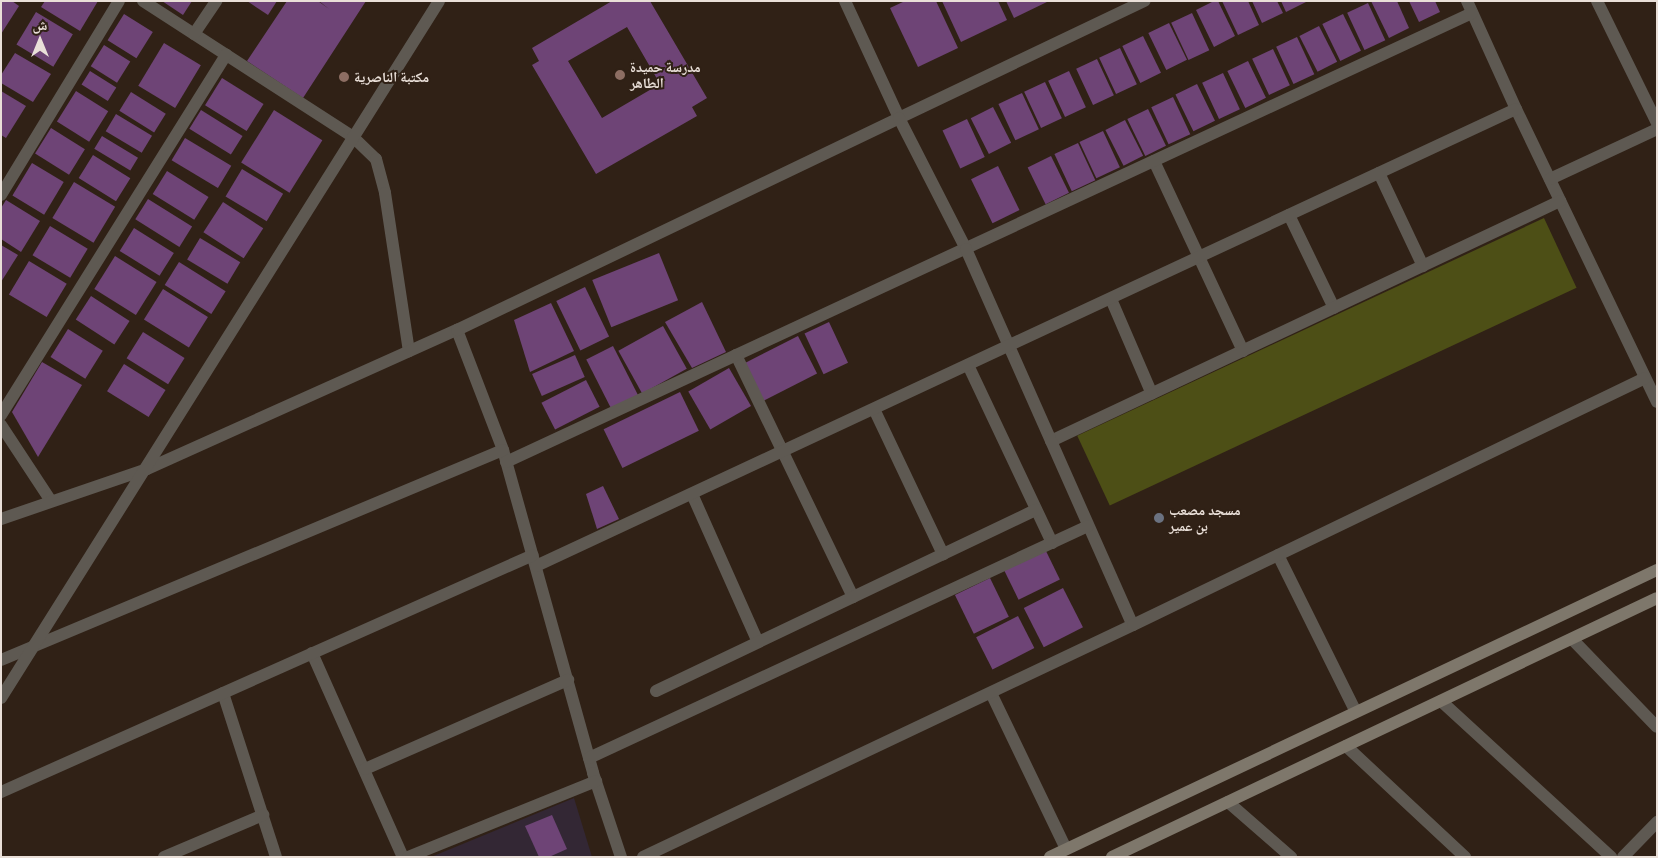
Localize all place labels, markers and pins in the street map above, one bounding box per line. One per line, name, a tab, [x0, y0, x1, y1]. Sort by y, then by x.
place label: مدرسة حميدة الطاهر	[630, 59, 701, 92]
place label: مكتبة الناصرية	[354, 69, 429, 85]
marker: مدرسة حميدة الطاهر	[614, 69, 626, 81]
marker: مكتبة الناصرية	[338, 71, 350, 83]
place label: مسجد مصعب بن عمير	[1169, 502, 1241, 534]
marker: مسجد مصعب بن عمير	[1153, 512, 1165, 524]

